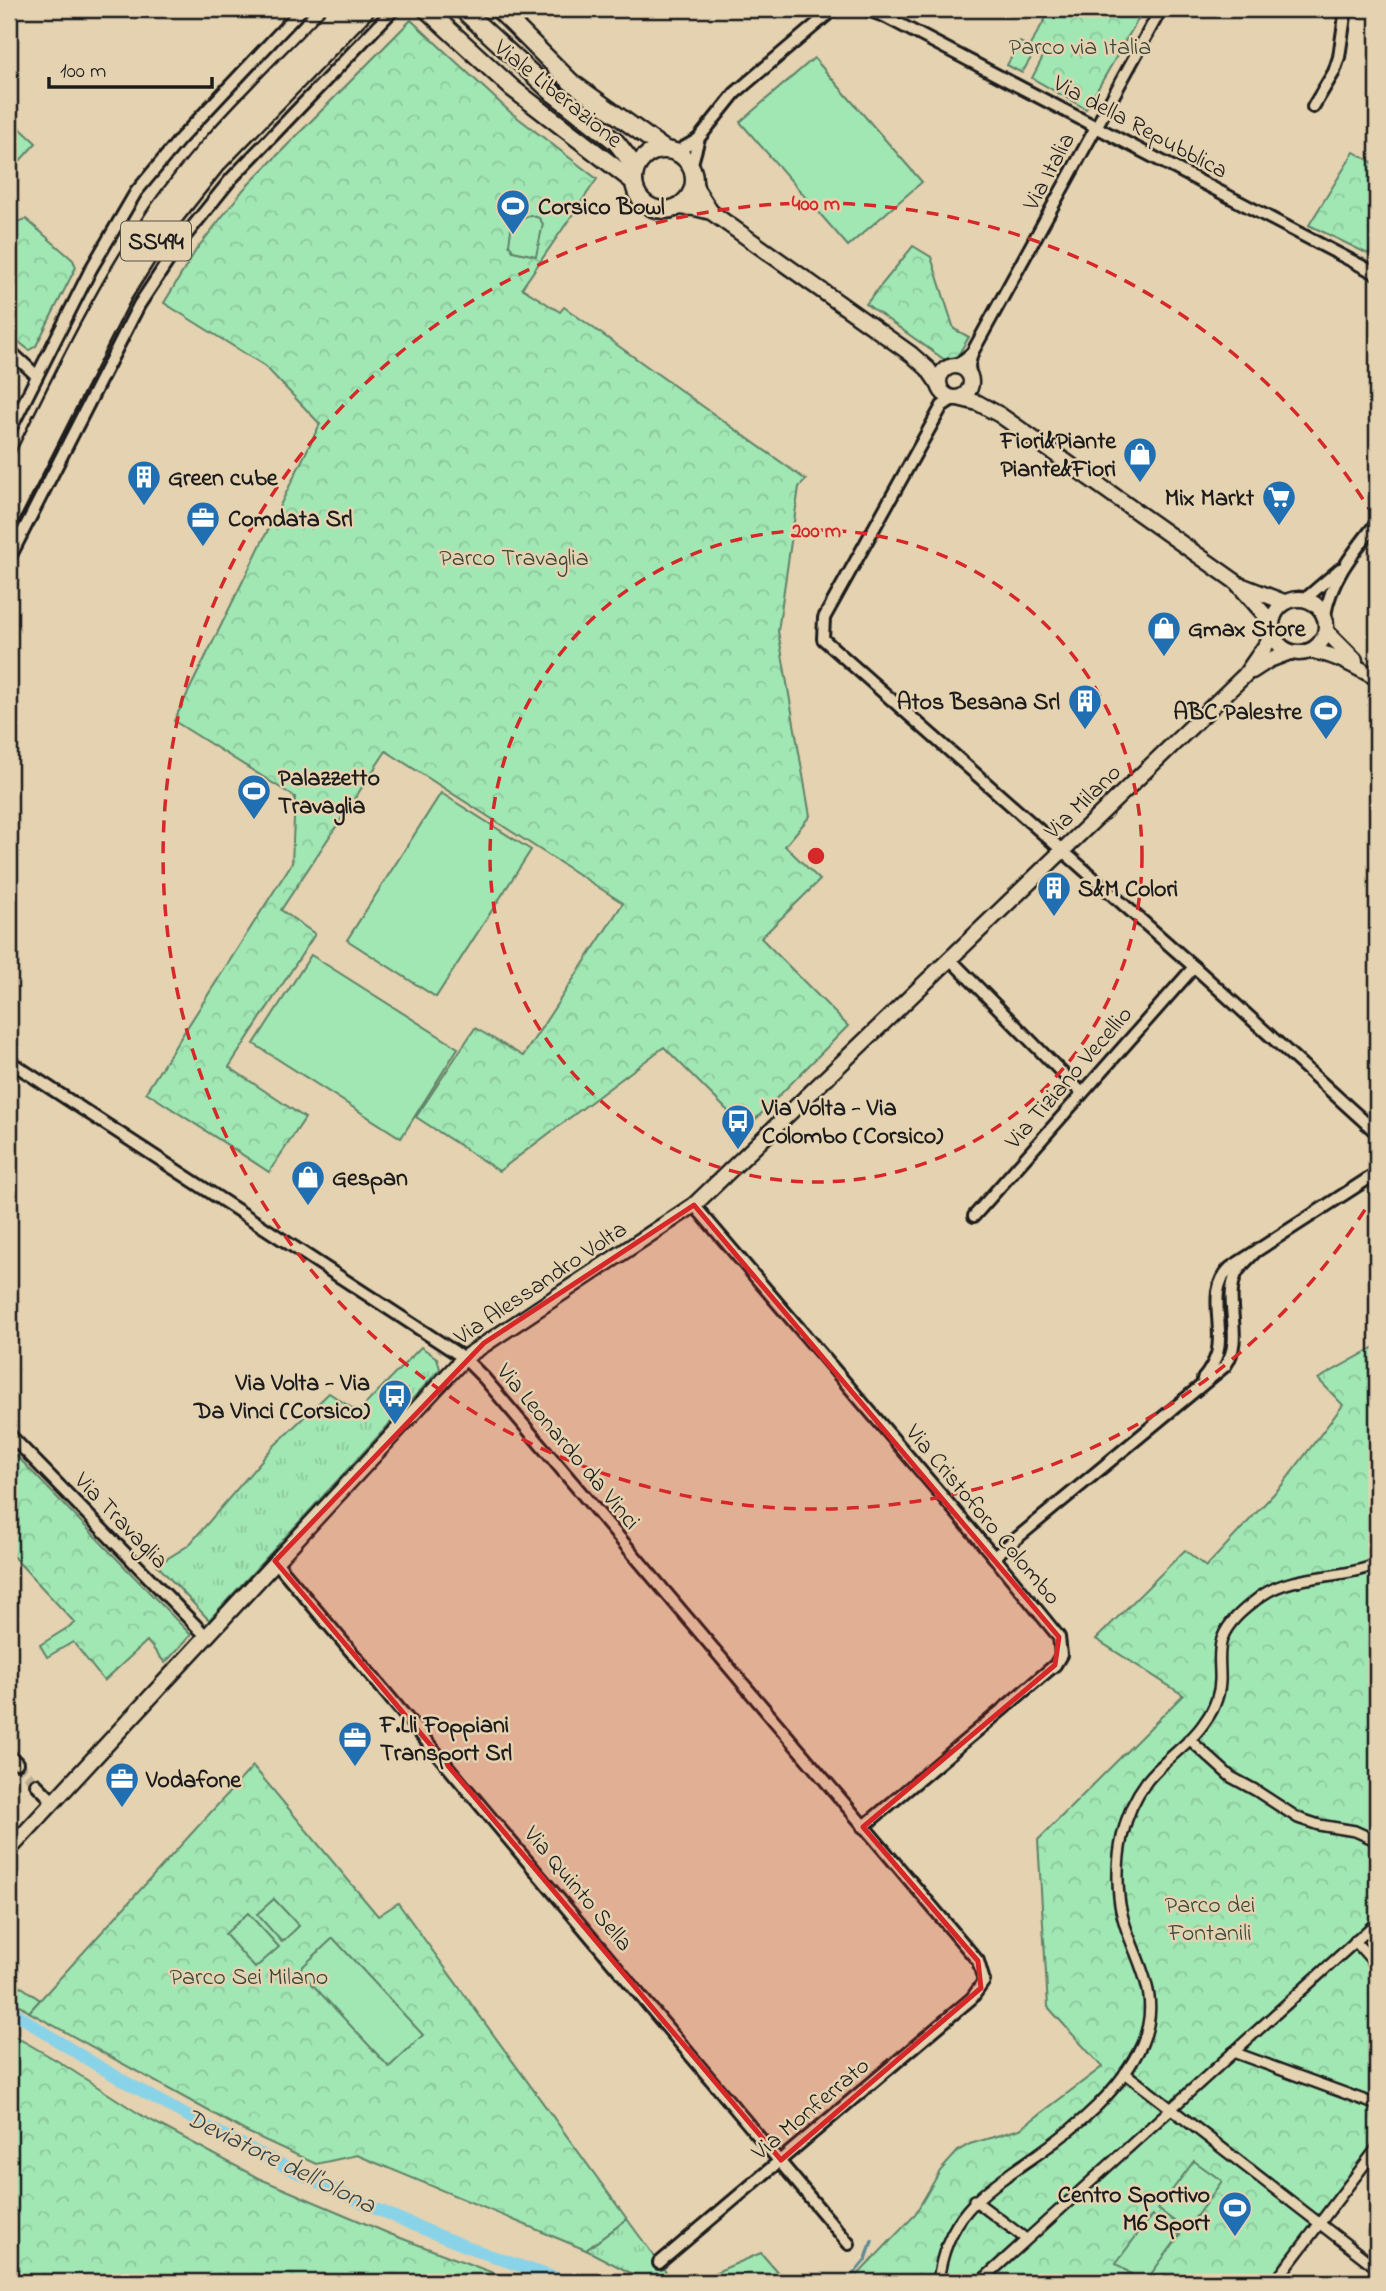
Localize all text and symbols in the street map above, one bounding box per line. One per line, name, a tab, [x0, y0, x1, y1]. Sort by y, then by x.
street label: Viale Liberazione	[485, 31, 630, 158]
park label: Parco via Italia	[1009, 31, 1151, 66]
scale bar	[49, 46, 212, 90]
text: 100 m	[60, 57, 106, 87]
street label: Via della Repubblica	[1045, 67, 1234, 189]
street label: Via Italia	[1015, 127, 1085, 218]
sports icon: Corsico Bowl	[494, 187, 532, 236]
text: 400 m	[792, 190, 840, 220]
place label: Corsico Bowl	[538, 191, 665, 226]
road number: SS494	[121, 222, 191, 260]
place label: Fiori&Piante Piante&Fiori	[1000, 425, 1117, 488]
shop icon: Fiori&Piante Piante&Fiori	[1121, 435, 1159, 484]
building icon: Green cube	[125, 458, 163, 507]
place label: Green cube	[168, 462, 279, 497]
supermarket icon: Mix Markt	[1260, 478, 1298, 527]
place label: Mix Markt	[1165, 482, 1255, 517]
office icon: Comdata Srl	[184, 499, 222, 548]
place label: Comdata Srl	[228, 503, 353, 538]
text: 200 m	[790, 517, 841, 547]
park label: Parco Travaglia	[439, 542, 589, 577]
shop icon: Gmax Store	[1145, 609, 1183, 658]
place label: Gmax Store	[1188, 613, 1307, 648]
building icon: Atos Besana Srl	[1066, 682, 1104, 731]
place label: Atos Besana Srl	[897, 686, 1060, 721]
sports icon: ABC Palestre	[1307, 692, 1345, 741]
place label: ABC Palestre	[1173, 696, 1303, 731]
street label: Via Milano	[1036, 757, 1130, 849]
place label: Palazzetto Travaglia	[278, 762, 380, 826]
sports icon: Palazzetto Travaglia	[235, 772, 273, 821]
centre of rings	[804, 844, 828, 868]
building icon: S&M Colori	[1035, 869, 1073, 918]
place label: S&M Colori	[1078, 873, 1178, 908]
street label: Via Tiziano Vecellio	[997, 999, 1142, 1159]
place label: Via Volta - Via Colombo (Corsico)	[761, 1092, 943, 1155]
bus stop icon: Via Volta - Via Colombo (Corsico)	[719, 1102, 757, 1151]
shop icon: Gespan	[289, 1158, 327, 1207]
place label: Gespan	[332, 1162, 408, 1197]
street label: Via Alessandro Volta	[447, 1213, 635, 1356]
street label: Via Leonardo da Vinci	[486, 1356, 647, 1539]
place label: Via Volta - Via Da Vinci (Corsico)	[193, 1367, 370, 1430]
bus stop icon: Via Volta - Via Da Vinci (Corsico)	[376, 1377, 414, 1426]
street label: Via Cristoforo Colombo	[895, 1417, 1068, 1614]
street label: Via Travaglia	[64, 1465, 176, 1578]
place label: F.Lli Foppiani Transport Srl	[379, 1709, 512, 1772]
office icon: F.Lli Foppiani Transport Srl	[336, 1719, 374, 1768]
office icon: Vodafone	[103, 1760, 141, 1809]
place label: Vodafone	[145, 1764, 242, 1799]
street label: Via Quinto Sella	[513, 1818, 640, 1960]
park label: Parco dei Fontanili	[1165, 1889, 1255, 1952]
park label: Parco Sei Milano	[170, 1961, 328, 1996]
street label: Via Monferrato	[744, 2050, 878, 2171]
water label: Deviatore dell'Olona	[178, 2100, 382, 2226]
place label: Centro Sportivo M6 Sport	[1058, 2179, 1211, 2242]
sports icon: Centro Sportivo M6 Sport	[1216, 2189, 1254, 2238]

